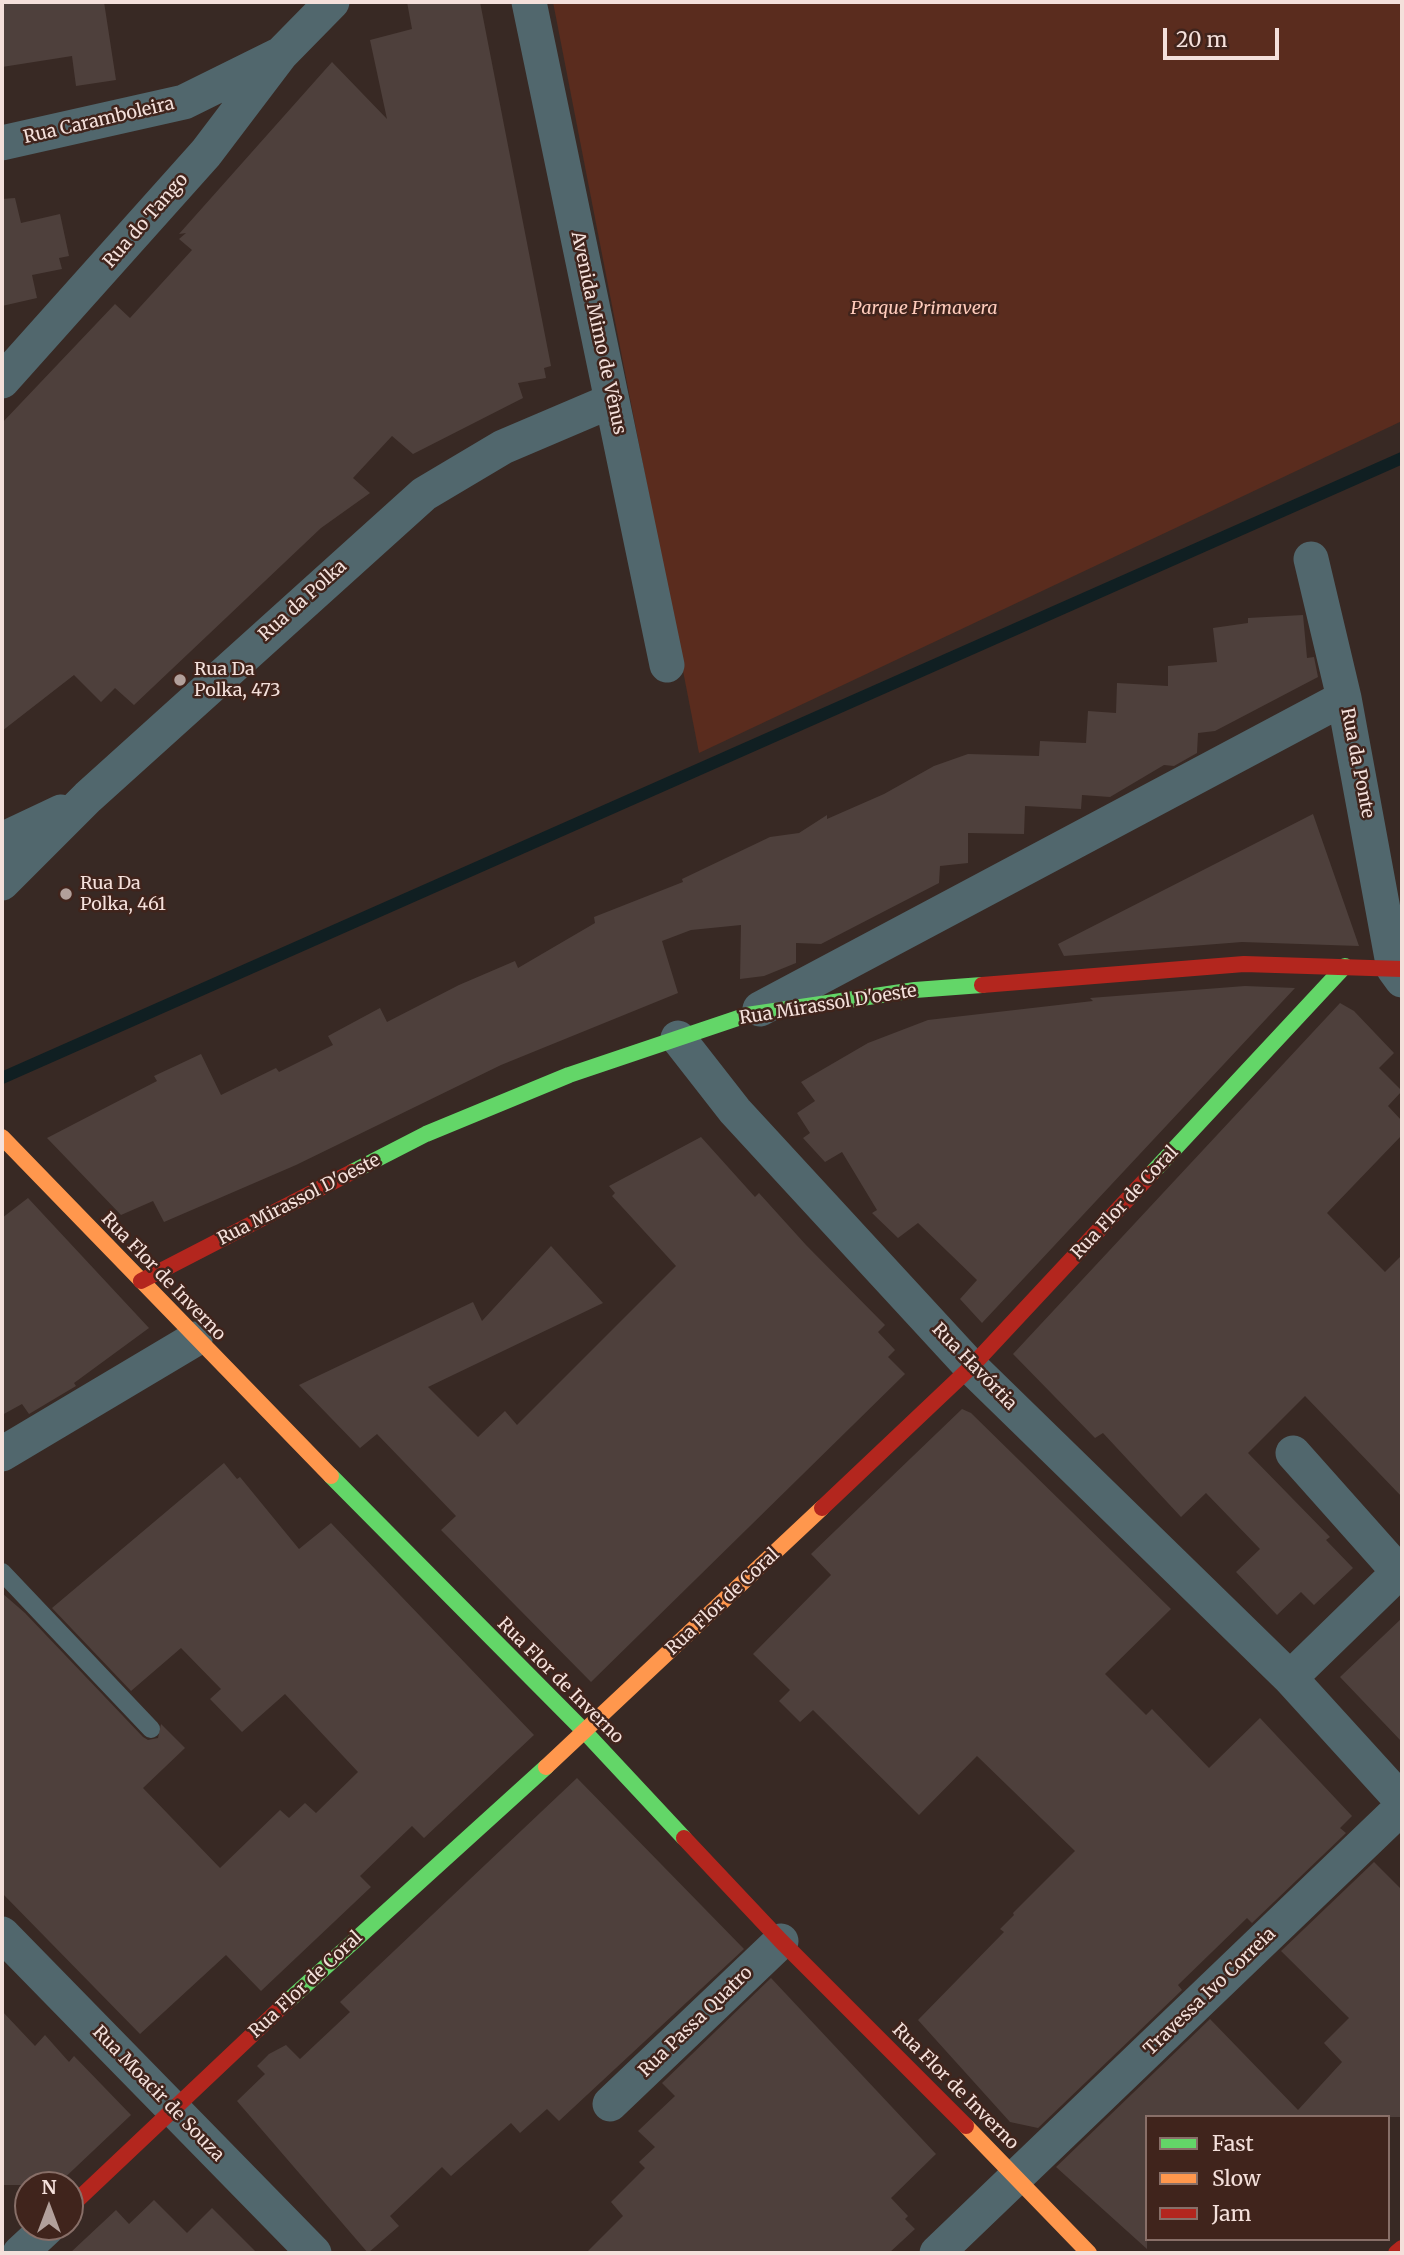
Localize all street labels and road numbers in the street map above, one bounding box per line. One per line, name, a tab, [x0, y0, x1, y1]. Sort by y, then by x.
street label: Rua Caramboleira	[21, 93, 177, 149]
street label: Rua do Tango	[99, 169, 193, 273]
street label: Avenida Mimo de Vênus	[566, 229, 630, 437]
street label: Rua da Polka	[255, 556, 351, 646]
street label: Rua da Ponte	[1336, 706, 1378, 820]
street label: Rua Mirassol D'oeste	[738, 980, 918, 1030]
street label: Rua Flor de Coral	[1067, 1142, 1183, 1264]
street label: Rua Mirassol D'oeste	[214, 1150, 384, 1250]
street label: Rua Flor de Inverno	[96, 1209, 230, 1345]
street label: Rua Havórtia	[927, 1319, 1021, 1415]
street label: Rua Flor de Coral	[662, 1544, 784, 1660]
street label: Rua Flor de Inverno	[492, 1613, 628, 1749]
street label: Travessa Ivo Correia	[1140, 1924, 1280, 2060]
street label: Rua Flor de Coral	[245, 1927, 367, 2043]
street label: Rua Passa Quatro	[635, 1962, 757, 2082]
street label: Rua Flor de Inverno	[887, 2019, 1023, 2155]
street label: Rua Moacir de Souza	[88, 2022, 228, 2166]

